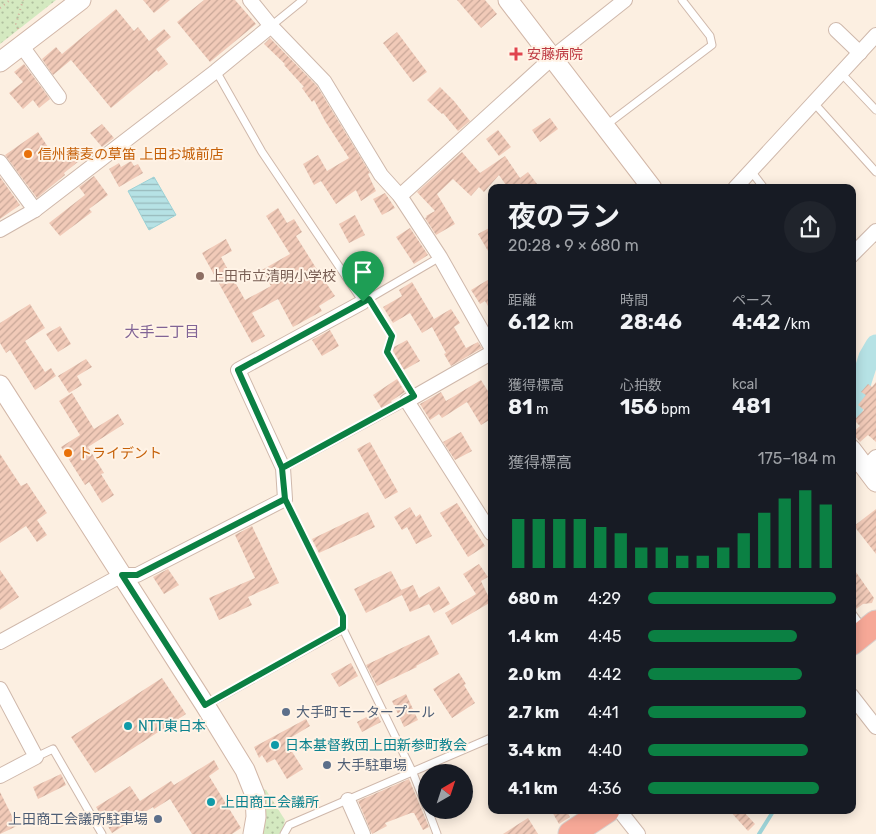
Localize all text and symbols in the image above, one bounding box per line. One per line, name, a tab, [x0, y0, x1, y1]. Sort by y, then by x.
place label: 安藤病院	[527, 46, 583, 63]
marker: 安藤病院	[509, 47, 523, 61]
place label: 信州蕎麦の草笛 上田お城前店	[38, 146, 223, 163]
marker: 信州蕎麦の草笛 上田お城前店	[22, 148, 34, 160]
text: 夜のラン	[508, 200, 620, 233]
button: share	[784, 201, 836, 253]
text: 20:28 · 9 × 680 m	[508, 236, 639, 255]
pin	[342, 251, 384, 302]
icon: arrive	[349, 258, 377, 286]
place label: 上田市立清明小学校	[210, 268, 336, 285]
marker: 上田市立清明小学校	[194, 270, 206, 282]
text: 距離	[508, 292, 536, 309]
text: 時間	[620, 292, 648, 309]
text: ペース	[732, 292, 773, 309]
text: 6.12	[508, 309, 550, 334]
text: 28:46	[620, 309, 682, 334]
text: 4:42	[732, 309, 780, 334]
text: km	[550, 316, 573, 333]
text: /km	[780, 316, 810, 333]
district label: 大手二丁目	[124, 323, 200, 341]
text: kcal	[732, 376, 758, 393]
text: 獲得標高	[508, 377, 564, 394]
text: 心拍数	[620, 377, 662, 394]
text: 481	[732, 393, 771, 418]
text: 81	[508, 394, 533, 419]
text: 156	[620, 394, 658, 419]
text: m	[533, 401, 549, 418]
text: bpm	[658, 401, 690, 418]
place label: トライデント	[78, 445, 162, 462]
marker: トライデント	[62, 447, 74, 459]
text: 175–184 m	[758, 449, 836, 468]
text: 獲得標高	[508, 453, 572, 472]
text: 680 m	[508, 589, 558, 608]
text: 4:29	[588, 589, 621, 608]
text: 1.4 km	[508, 627, 559, 646]
text: 4:45	[588, 627, 621, 646]
text: 2.0 km	[508, 665, 561, 684]
text: 4:42	[588, 665, 621, 684]
text: 2.7 km	[508, 703, 559, 722]
text: 4:41	[588, 703, 619, 722]
place label: 大手町モータープール	[296, 704, 435, 721]
marker: 大手町モータープール	[280, 706, 292, 718]
place label: NTT東日本	[138, 718, 206, 735]
marker: NTT東日本	[122, 720, 134, 732]
place label: 日本基督教団上田新参町教会	[285, 737, 467, 754]
marker: 日本基督教団上田新参町教会	[269, 739, 281, 751]
text: 3.4 km	[508, 741, 561, 760]
text: 4:40	[588, 741, 622, 760]
place label: 大手駐車場	[337, 757, 407, 774]
marker: 大手駐車場	[321, 759, 333, 771]
north arrow	[418, 764, 472, 819]
map controls	[418, 764, 473, 819]
text: 4.1 km	[508, 779, 558, 798]
text: 4:36	[588, 779, 621, 798]
place label: 上田商工会議所	[221, 794, 319, 811]
marker: 上田商工会議所	[205, 796, 217, 808]
place label: 上田商工会議所駐車場	[8, 811, 148, 828]
marker: 上田商工会議所駐車場	[152, 813, 164, 825]

